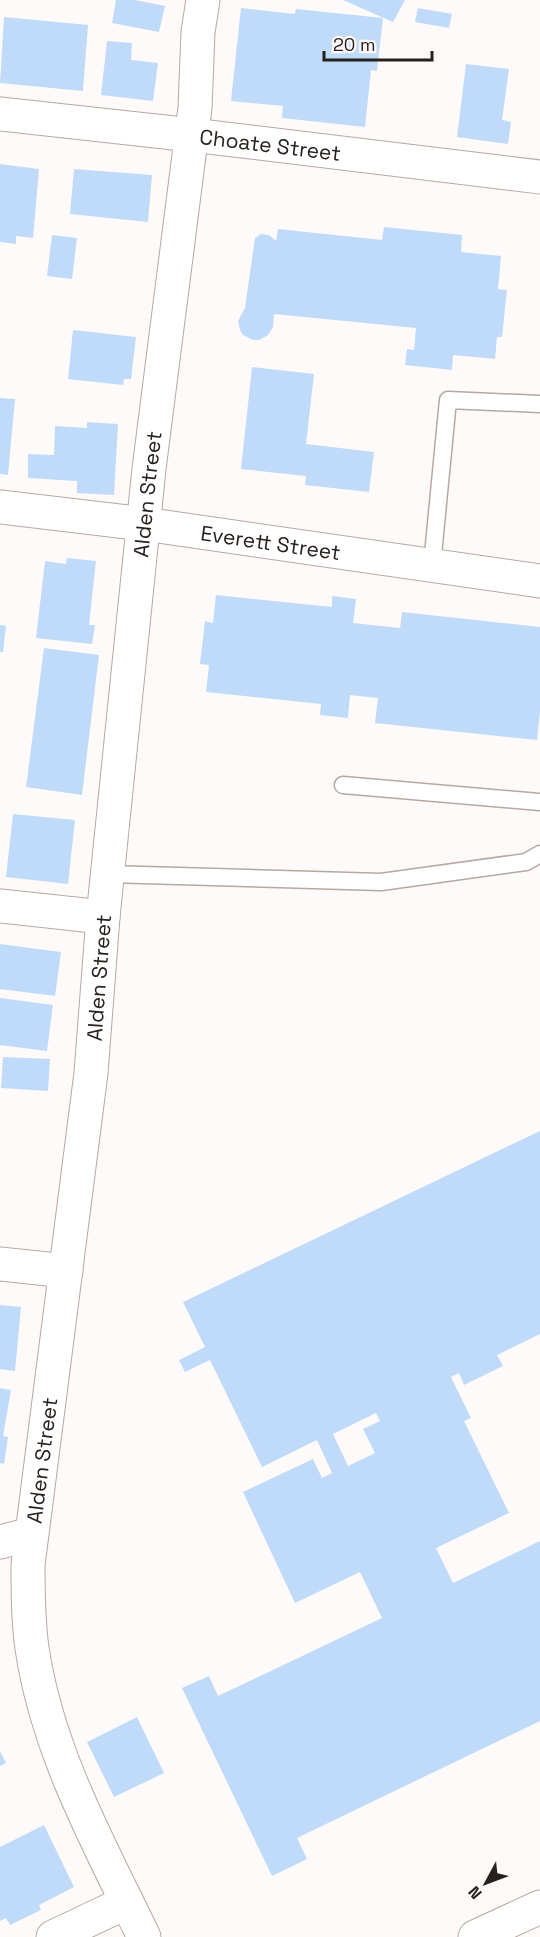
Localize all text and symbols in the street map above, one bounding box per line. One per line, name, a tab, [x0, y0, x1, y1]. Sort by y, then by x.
scale bar	[324, 24, 432, 62]
text: 20 m	[333, 33, 376, 56]
street label: Choate Street	[198, 123, 342, 166]
street label: Alden Street	[127, 429, 167, 559]
street label: Everett Street	[199, 519, 343, 566]
street label: Alden Street	[80, 913, 117, 1042]
street label: Alden Street	[20, 1396, 63, 1525]
north arrow	[456, 1853, 516, 1913]
text: N	[464, 1882, 487, 1903]

